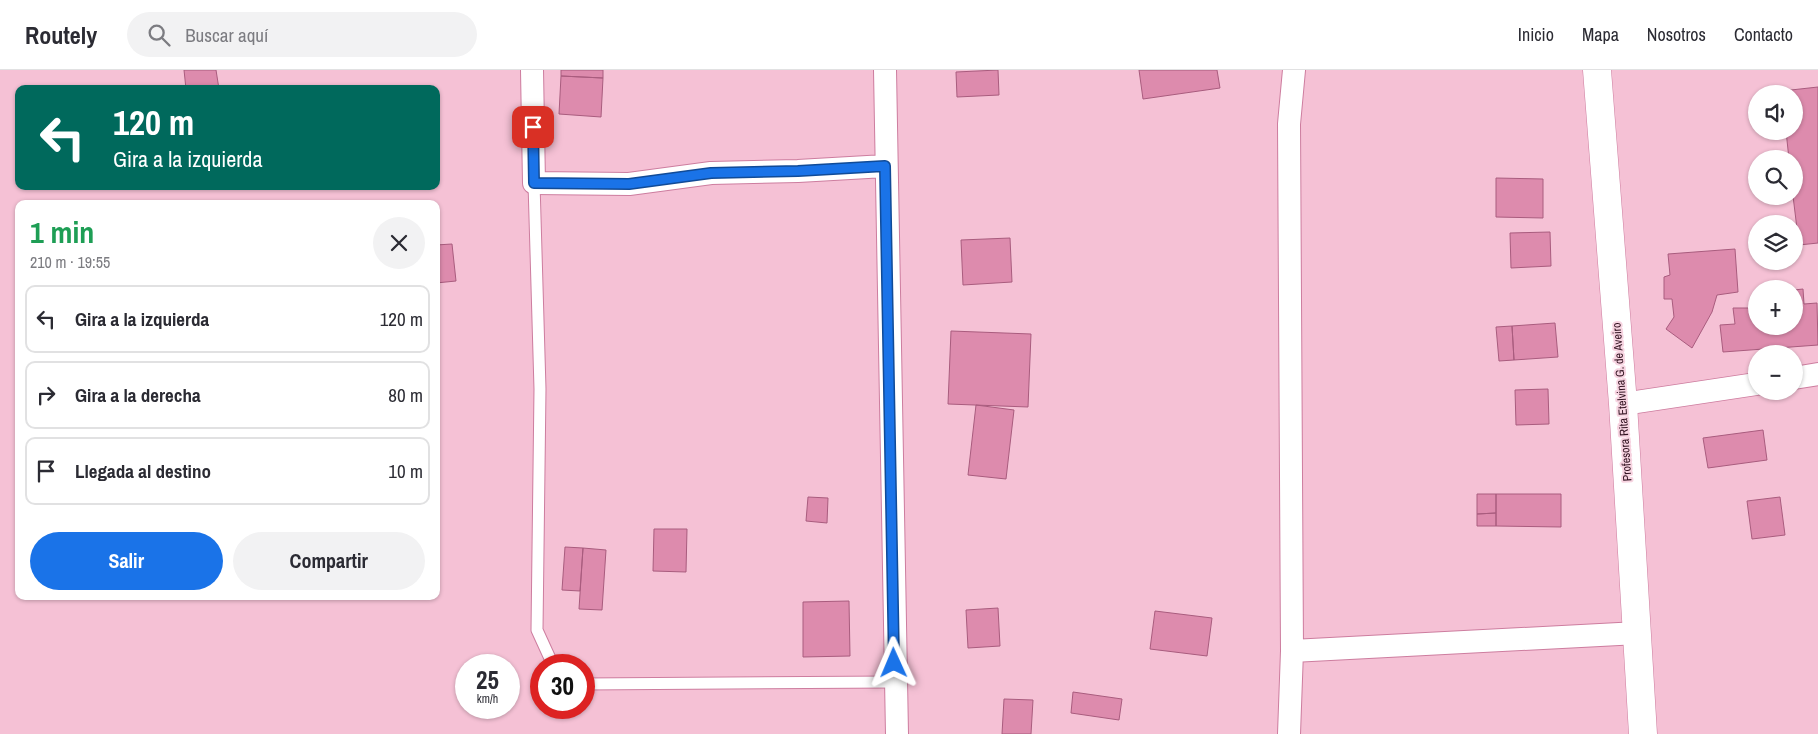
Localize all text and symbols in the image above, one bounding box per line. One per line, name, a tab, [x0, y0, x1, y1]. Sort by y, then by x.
search box	[127, 12, 477, 57]
text: Routely	[25, 19, 97, 51]
icon: search	[145, 21, 173, 49]
text: Buscar aquí	[185, 22, 268, 48]
text: Inicio	[1518, 22, 1554, 47]
text: Mapa	[1582, 22, 1619, 47]
text: Nosotros	[1647, 22, 1706, 47]
text: Contacto	[1734, 22, 1793, 47]
map controls	[1748, 85, 1803, 400]
button: sound	[1748, 85, 1803, 140]
text: 120 m	[113, 99, 194, 146]
icon: left	[30, 105, 95, 170]
pin	[512, 106, 554, 148]
icon: arrive	[519, 113, 547, 141]
text: Gira a la izquierda	[113, 144, 262, 174]
button: search	[1748, 150, 1803, 205]
text: 1 min	[30, 212, 94, 252]
button: layers	[1748, 215, 1803, 270]
button: close	[373, 217, 425, 269]
text: 210 m · 19:55	[30, 251, 110, 273]
button: +	[1748, 280, 1803, 335]
icon: left	[32, 305, 60, 333]
text: Gira a la izquierda	[75, 306, 209, 332]
text: 120 m	[380, 306, 423, 332]
street label: Profesora Rita Etelvina G. de Aveiro	[1608, 322, 1636, 482]
button: −	[1748, 345, 1803, 400]
icon: right	[32, 381, 60, 409]
text: Gira a la derecha	[75, 382, 201, 408]
text: 80 m	[388, 382, 423, 408]
icon: arrive	[32, 457, 60, 485]
text: Llegada al destino	[75, 458, 211, 484]
text: 10 m	[388, 458, 423, 484]
button: Salir	[30, 532, 223, 590]
button: Compartir	[233, 532, 425, 590]
position arrow	[867, 636, 919, 688]
speed limit sign: 30	[530, 654, 595, 719]
text: 25	[476, 663, 499, 697]
text: km/h	[477, 691, 498, 707]

